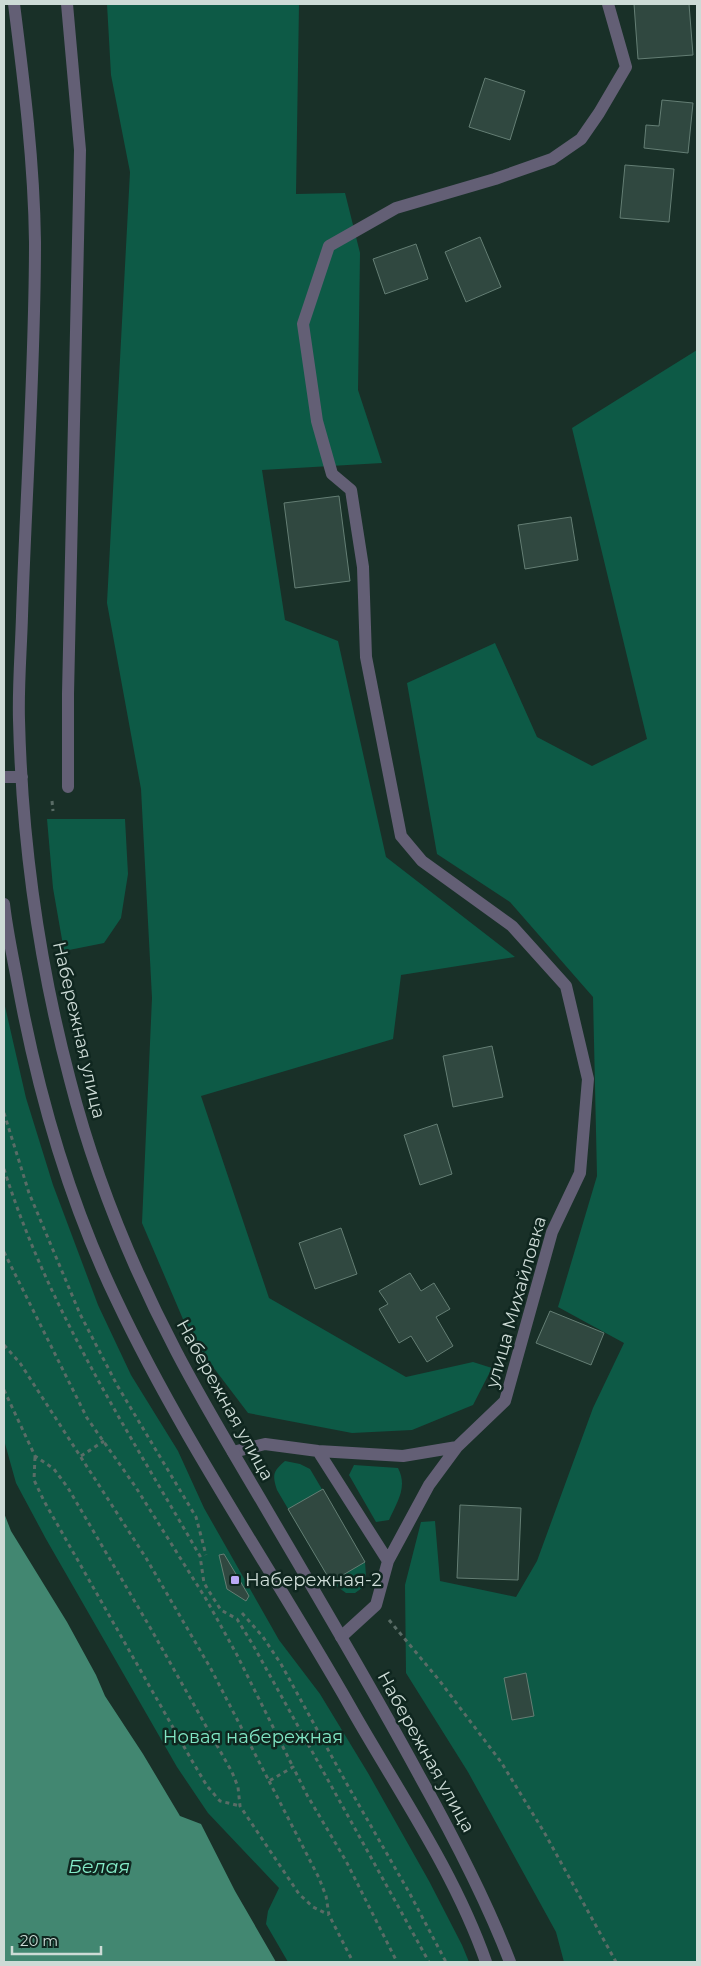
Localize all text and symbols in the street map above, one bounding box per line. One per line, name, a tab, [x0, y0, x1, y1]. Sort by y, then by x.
street label: Набережная улица	[48, 939, 110, 1121]
street label: улица Михайловка	[481, 1214, 551, 1391]
street label: Набережная улица	[172, 1316, 278, 1484]
place label: Набережная-2	[245, 1569, 382, 1591]
marker: Набережная-2	[229, 1574, 241, 1586]
street label: Набережная улица	[373, 1668, 479, 1836]
park label: Новая набережная	[163, 1726, 343, 1748]
water label: Белая	[68, 1855, 130, 1878]
scale bar	[12, 1924, 101, 1956]
text: 20 m	[20, 1931, 58, 1950]

